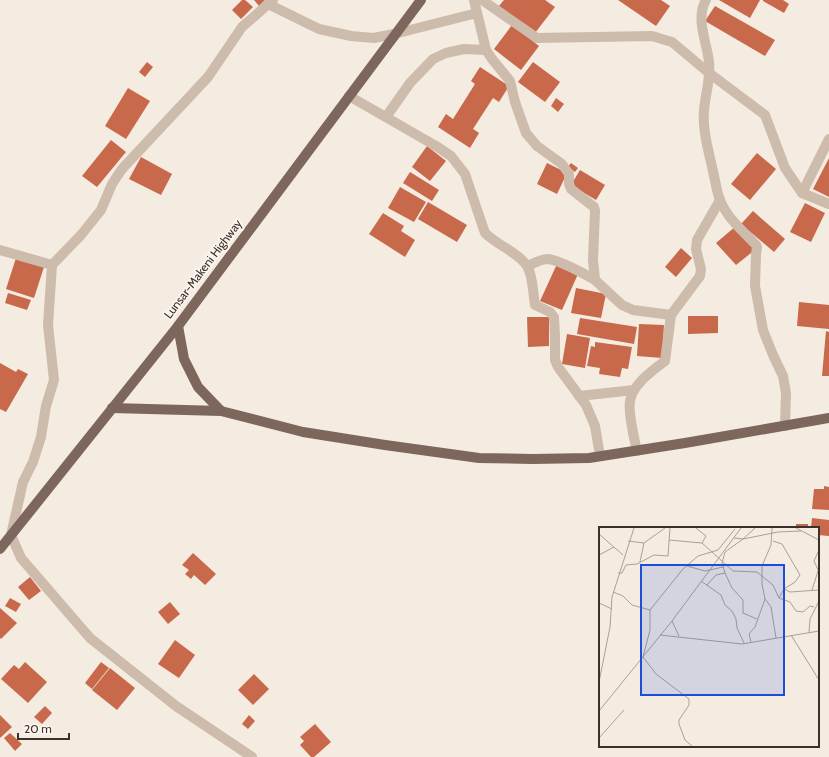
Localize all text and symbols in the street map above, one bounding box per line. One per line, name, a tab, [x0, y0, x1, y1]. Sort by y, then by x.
street label: Lunsar-Makeni Highway	[160, 216, 245, 321]
inset map	[599, 527, 819, 747]
scale bar	[18, 715, 69, 741]
text: 20 m	[24, 721, 52, 736]

